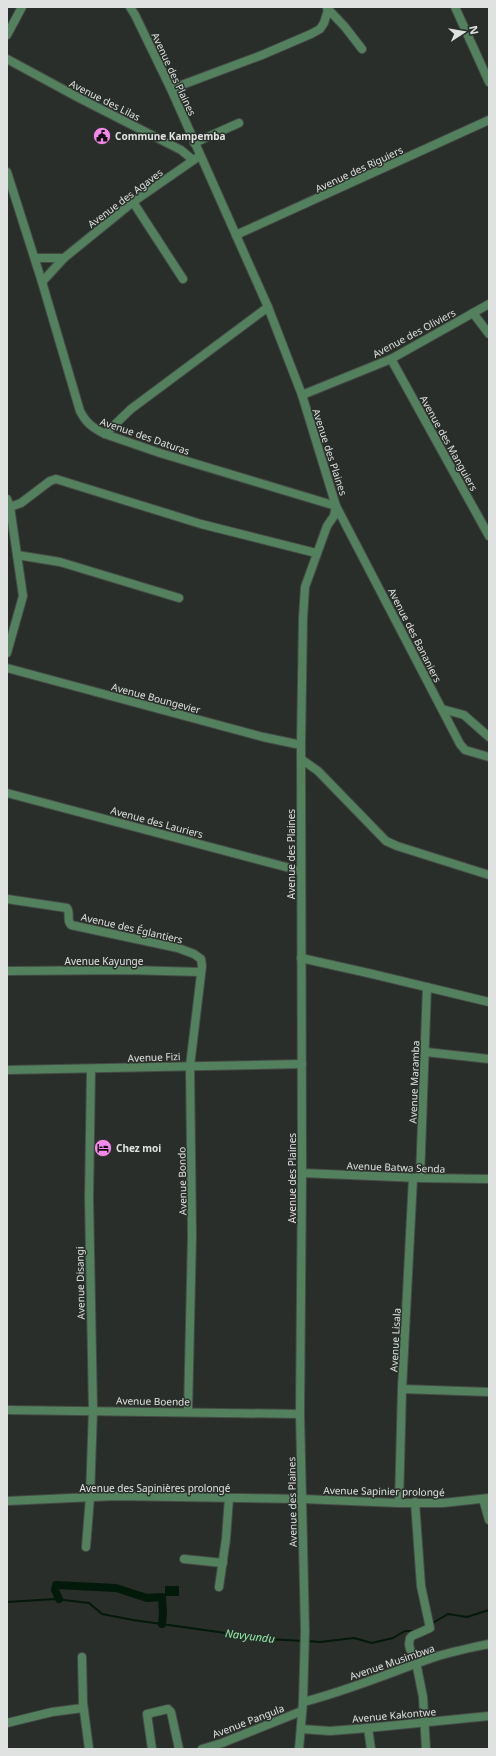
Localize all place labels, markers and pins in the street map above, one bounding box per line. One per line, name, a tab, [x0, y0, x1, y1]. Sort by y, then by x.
public building icon: Commune Kampemba	[92, 126, 112, 146]
place label: Commune Kampemba	[115, 129, 225, 143]
hotel icon: Chez moi	[93, 1138, 113, 1158]
place label: Chez moi	[116, 1141, 161, 1155]

